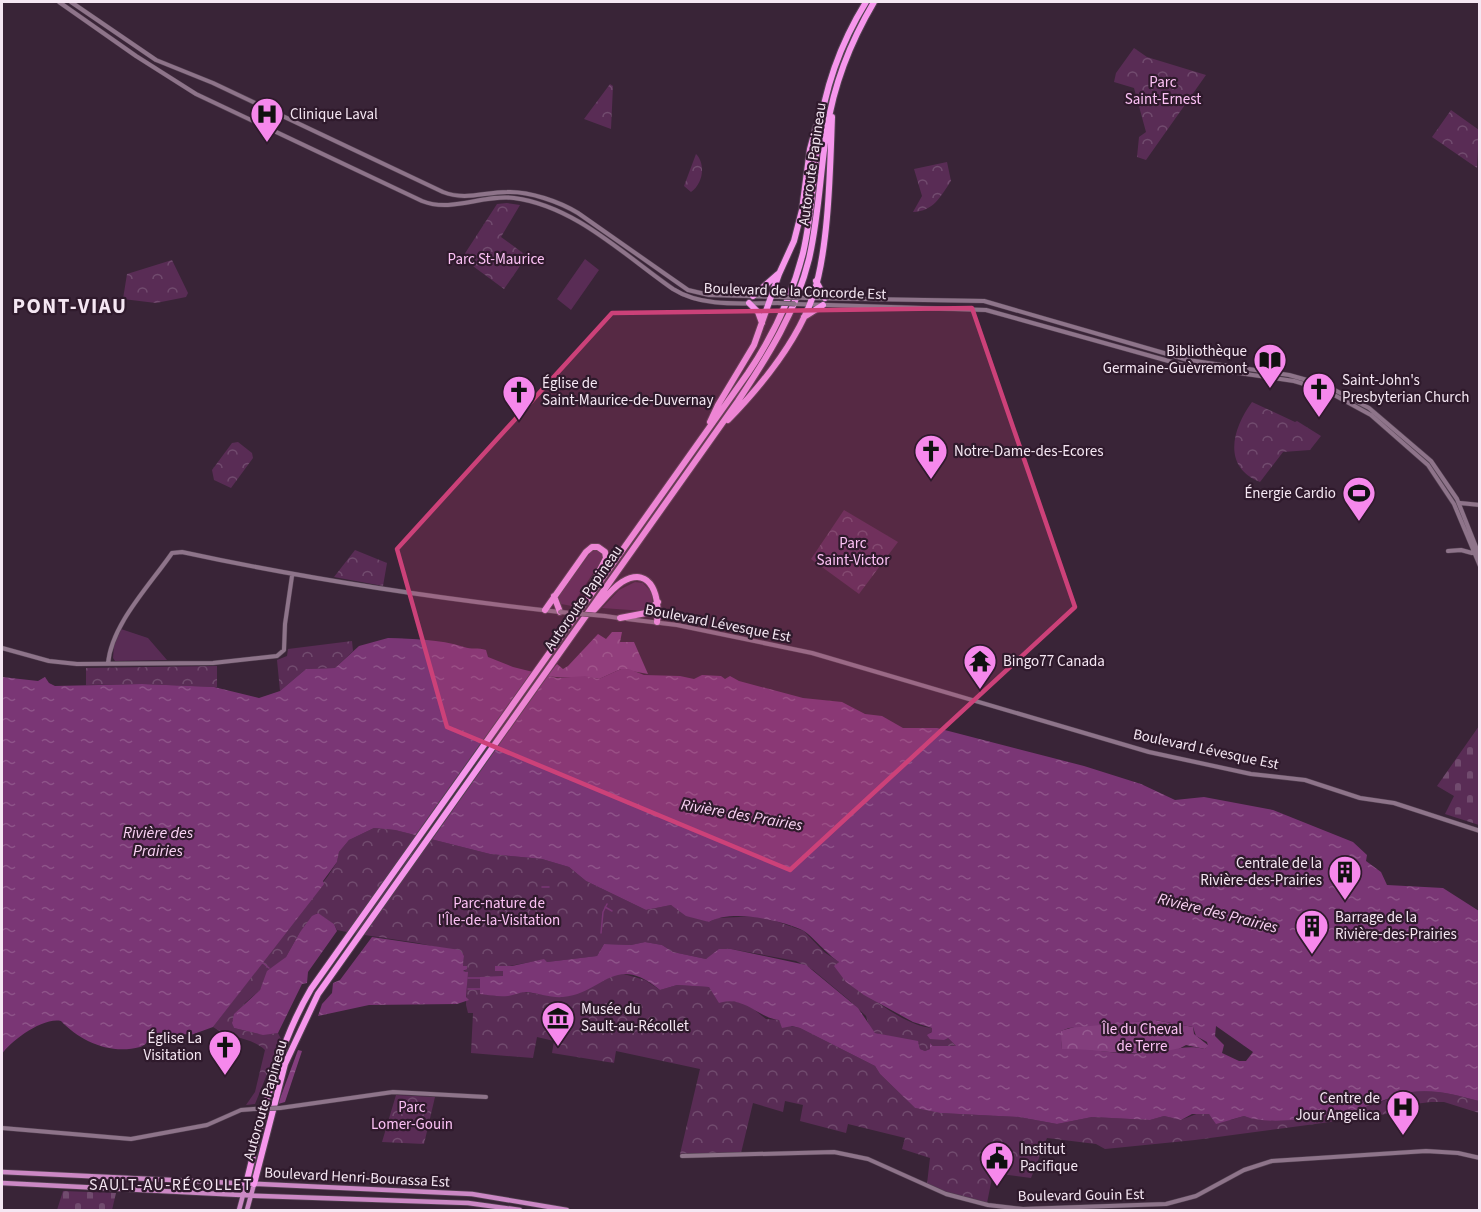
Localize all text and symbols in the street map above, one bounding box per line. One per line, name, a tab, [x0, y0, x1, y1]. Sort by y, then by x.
park label: Parc Saint-Ernest	[1125, 72, 1201, 110]
hospital icon: Clinique Laval	[249, 96, 285, 143]
street label: Autoroute Papineau	[793, 101, 832, 227]
place label: Clinique Laval	[290, 104, 378, 125]
park label: Parc St-Maurice	[448, 249, 544, 270]
street label: Boulevard de la Concorde Est	[703, 278, 887, 305]
district label: PONT-VIAU	[12, 291, 128, 321]
place label: Bibliothèque Germaine-Guèvremont	[1103, 341, 1247, 379]
library icon: Bibliothèque Germaine-Guèvremont	[1252, 342, 1288, 389]
place label: Saint-John's Presbyterian Church	[1342, 370, 1469, 408]
church icon: Saint-John's Presbyterian Church	[1301, 371, 1337, 418]
place label: Église de Saint-Maurice-de-Duvernay	[542, 373, 713, 411]
church icon: Église de Saint-Maurice-de-Duvernay	[501, 374, 537, 421]
church icon: Notre-Dame-des-Ecores	[913, 433, 949, 480]
place label: Notre-Dame-des-Ecores	[954, 441, 1103, 462]
sports icon: Énergie Cardio	[1341, 475, 1377, 522]
place label: Énergie Cardio	[1244, 483, 1336, 504]
park label: Parc Saint-Victor	[817, 533, 890, 571]
street label: Autoroute Papineau	[539, 541, 628, 655]
street label: Boulevard Lévesque Est	[643, 599, 793, 648]
temple icon: Bingo77 Canada	[962, 643, 998, 690]
place label: Bingo77 Canada	[1003, 651, 1105, 672]
street label: Boulevard Lévesque Est	[1131, 724, 1281, 775]
water label: Rivière des Prairies	[679, 793, 805, 837]
water label: Rivière des Prairies	[123, 822, 194, 862]
place label: Centrale de la Rivière-des-Prairies	[1200, 853, 1322, 891]
building icon: Centrale de la Rivière-des-Prairies	[1327, 854, 1363, 901]
water label: Rivière des Prairies	[1155, 887, 1281, 939]
park label: Parc-nature de l'Île-de-la-Visitation	[438, 893, 560, 931]
place label: Barrage de la Rivière-des-Prairies	[1335, 907, 1457, 945]
building icon: Barrage de la Rivière-des-Prairies	[1294, 908, 1330, 955]
place label: Musée du Sault-au-Récollet	[581, 999, 689, 1037]
museum icon: Musée du Sault-au-Récollet	[540, 1000, 576, 1047]
park label: Île du Cheval de Terre	[1101, 1019, 1182, 1057]
place label: Église La Visitation	[143, 1028, 202, 1066]
church icon: Église La Visitation	[207, 1029, 243, 1076]
street label: Autoroute Papineau	[238, 1037, 293, 1163]
place label: Centre de Jour Angelica	[1295, 1088, 1380, 1126]
hospital icon: Centre de Jour Angelica	[1385, 1089, 1421, 1136]
park label: Parc Lomer-Gouin	[371, 1097, 453, 1135]
place label: Institut Pacifique	[1020, 1139, 1078, 1177]
public building icon: Institut Pacifique	[979, 1140, 1015, 1187]
street label: Boulevard Henri-Bourassa Est	[264, 1162, 450, 1193]
district label: SAULT-AU-RÉCOLLET	[89, 1174, 253, 1196]
street label: Boulevard Gouin Est	[1018, 1184, 1144, 1207]

